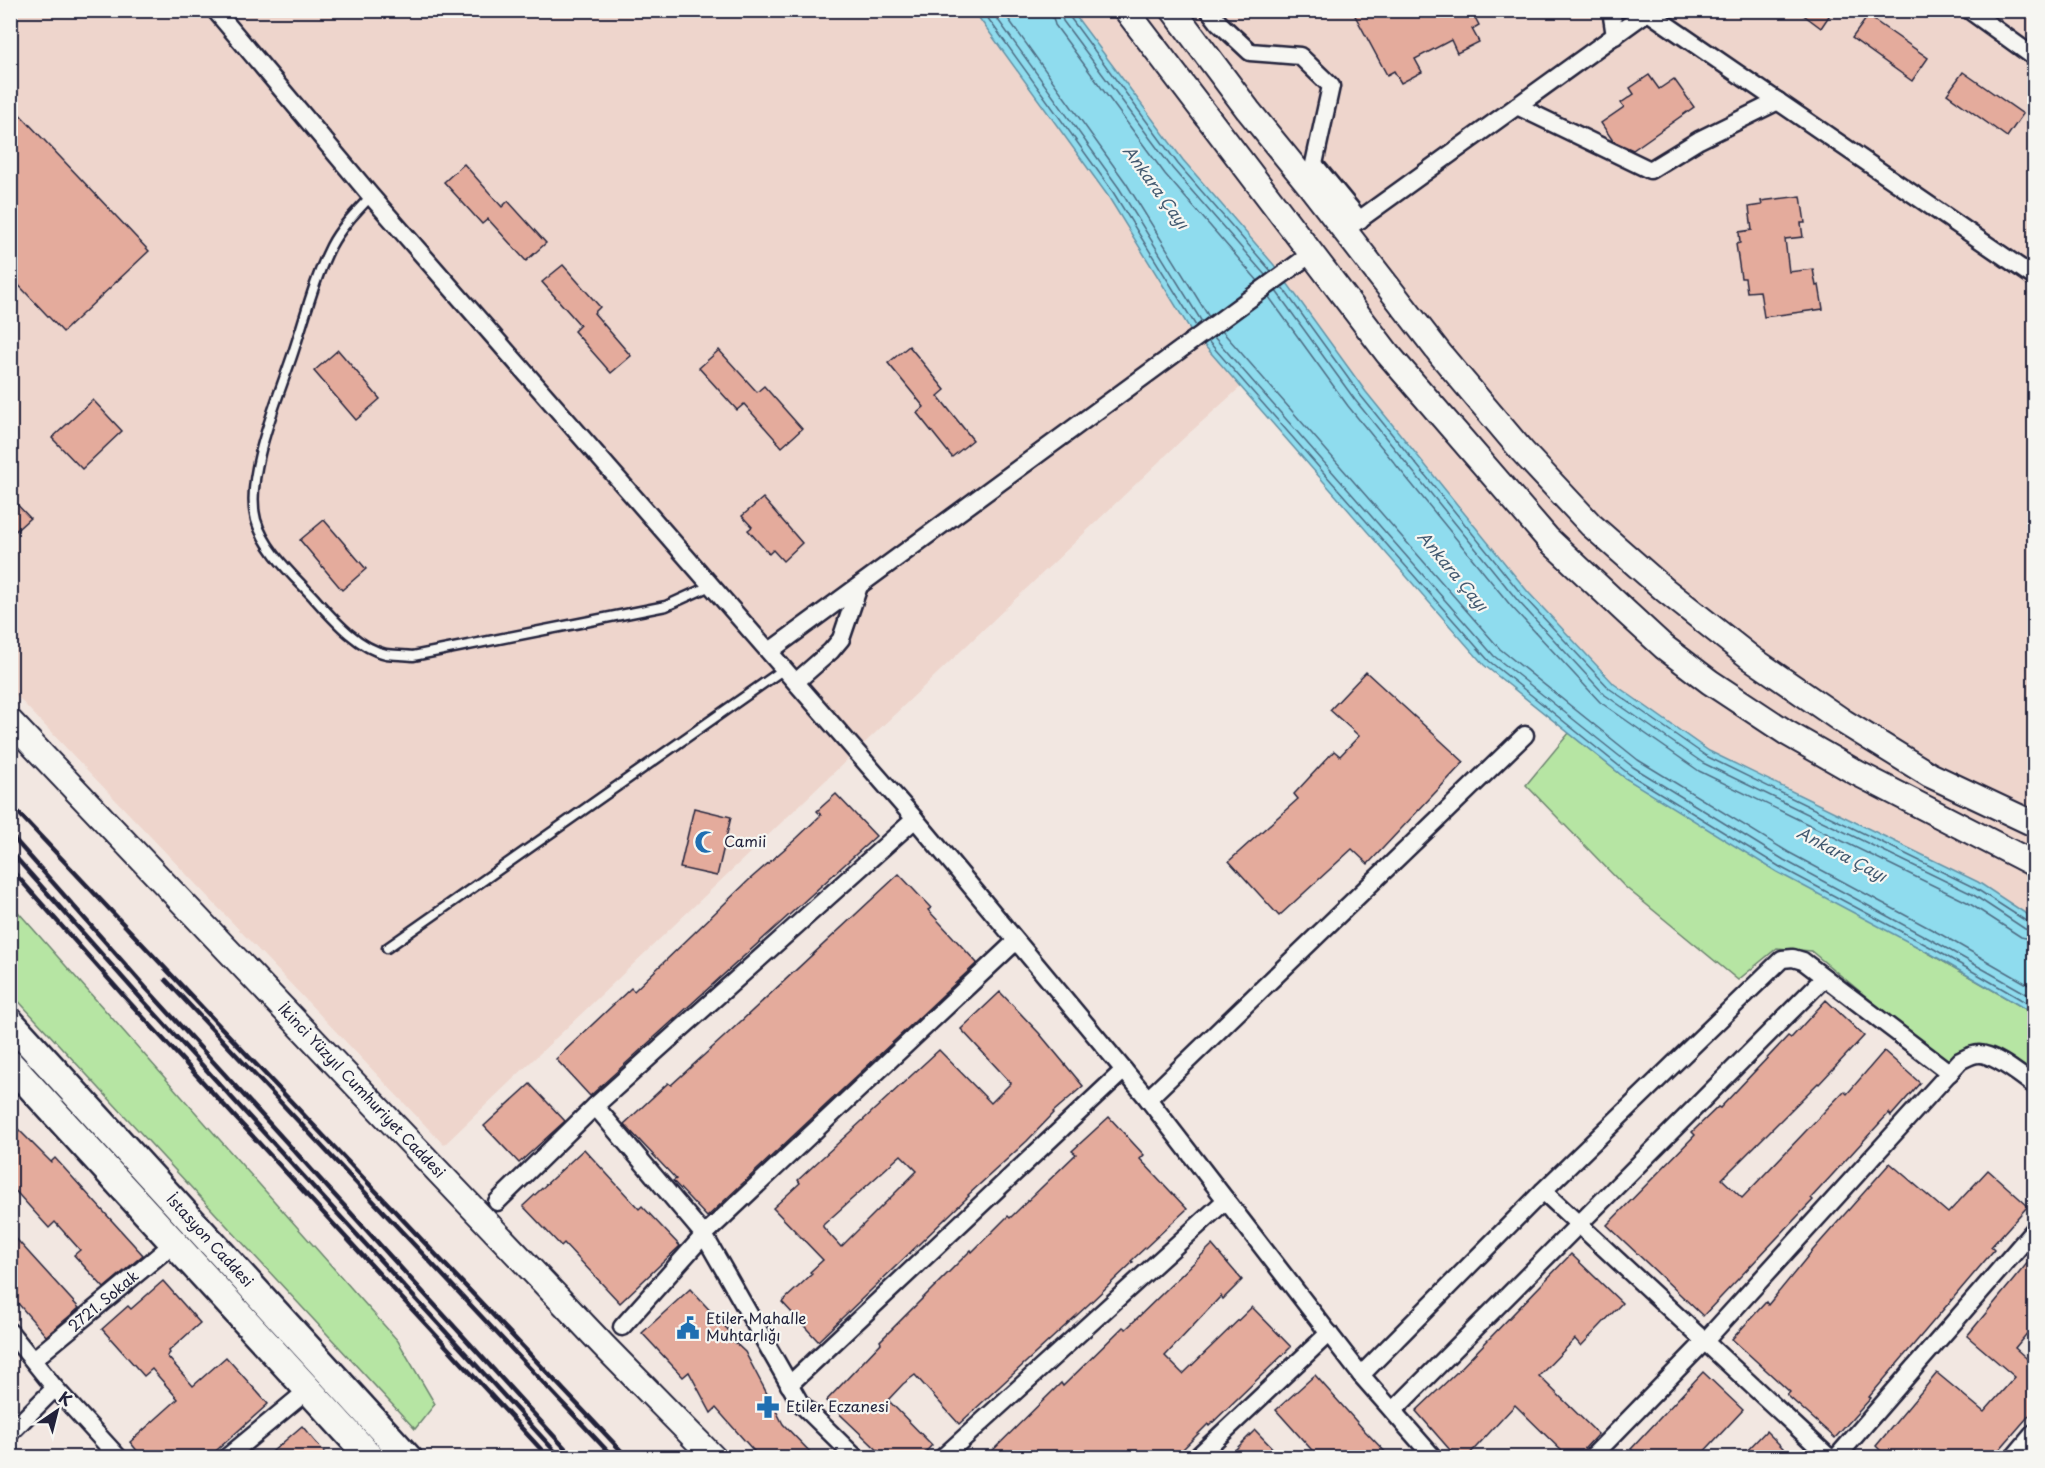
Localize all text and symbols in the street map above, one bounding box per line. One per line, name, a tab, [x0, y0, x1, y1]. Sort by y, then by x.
water label: Ankara Çayı	[1118, 140, 1196, 234]
water label: Ankara Çayı	[1413, 525, 1496, 617]
water label: Ankara Çayı	[1793, 819, 1893, 887]
mosque icon: Camii	[693, 829, 719, 855]
place label: Camii	[724, 829, 766, 852]
street label: İkinci Yüzyıl Cumhuriyet Caddesi	[273, 997, 451, 1183]
street label: İstasyon Caddesi	[162, 1188, 260, 1292]
street label: 2721. Sokak	[63, 1264, 143, 1336]
place label: Etiler Mahalle Muhtarlığı	[706, 1306, 806, 1346]
public building icon: Etiler Mahalle Muhtarlığı	[675, 1315, 701, 1341]
north arrow	[27, 1381, 87, 1441]
text: K	[54, 1385, 78, 1411]
pharmacy icon: Etiler Eczanesi	[755, 1394, 781, 1420]
place label: Etiler Eczanesi	[786, 1394, 889, 1417]

